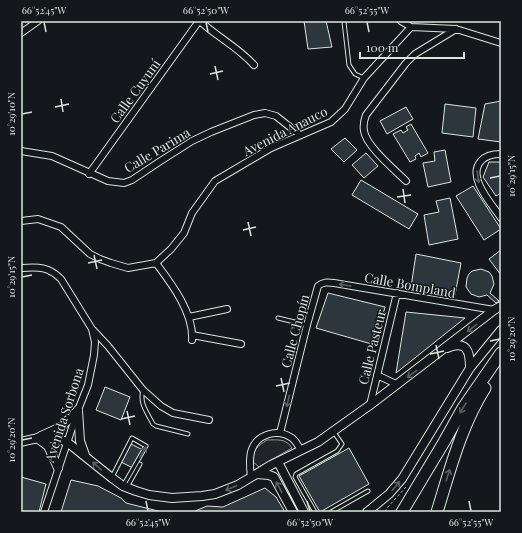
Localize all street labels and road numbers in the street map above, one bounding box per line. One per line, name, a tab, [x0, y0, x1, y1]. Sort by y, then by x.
street label: Calle Cuyuní	[106, 55, 164, 126]
street label: Avenida Anauco	[239, 102, 330, 160]
street label: Calle Parima	[121, 123, 193, 176]
street label: Calle Bompland	[363, 268, 457, 301]
street label: Calle Chopín	[277, 292, 313, 369]
street label: Calle Pasteur	[354, 307, 389, 386]
street label: Avenida Sorbona	[40, 365, 87, 465]

